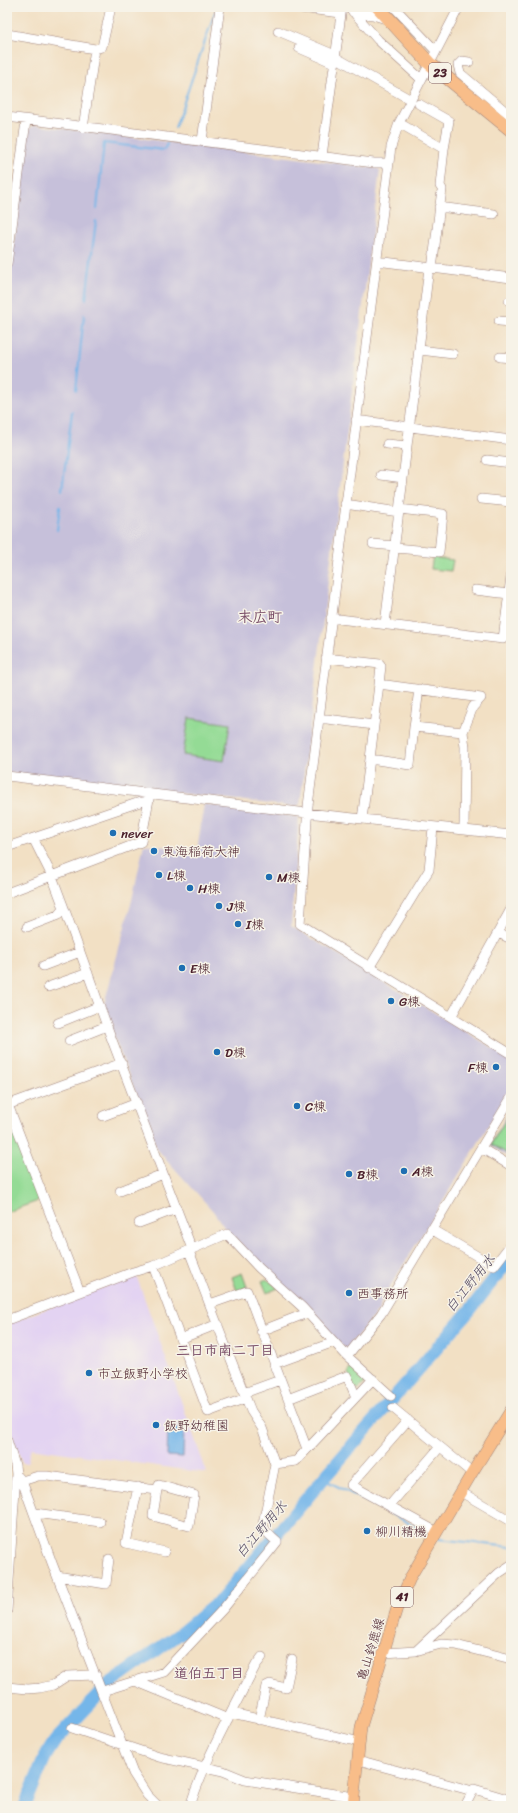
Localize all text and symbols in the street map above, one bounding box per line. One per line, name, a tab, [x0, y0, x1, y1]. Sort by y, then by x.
road number: 23	[429, 63, 451, 83]
district label: 末広町	[237, 604, 283, 630]
place label: never	[121, 822, 153, 845]
marker: never	[108, 828, 118, 838]
place label: 東海稲荷大神	[162, 840, 240, 863]
marker: 東海稲荷大神	[149, 846, 159, 856]
place label: L棟	[167, 864, 186, 887]
place label: M棟	[277, 866, 301, 889]
marker: L棟	[154, 870, 164, 880]
marker: M棟	[264, 872, 274, 882]
place label: H棟	[198, 877, 220, 900]
marker: H棟	[185, 883, 195, 893]
place label: J棟	[226, 895, 246, 918]
marker: J棟	[214, 901, 224, 911]
place label: I棟	[245, 913, 264, 936]
marker: I棟	[233, 919, 243, 929]
place label: E棟	[190, 957, 210, 980]
marker: E棟	[177, 963, 187, 973]
place label: G棟	[399, 990, 420, 1013]
marker: G棟	[386, 996, 396, 1006]
place label: D棟	[225, 1041, 246, 1064]
marker: D棟	[212, 1047, 222, 1057]
place label: F棟	[468, 1056, 488, 1079]
marker: F棟	[491, 1062, 501, 1072]
place label: C棟	[305, 1095, 326, 1118]
marker: C棟	[292, 1101, 302, 1111]
place label: A棟	[411, 1160, 434, 1183]
place label: B棟	[357, 1163, 378, 1186]
marker: A棟	[399, 1166, 409, 1176]
marker: B棟	[344, 1169, 354, 1179]
water label: 白江野用水	[439, 1248, 502, 1318]
place label: 西事務所	[357, 1282, 409, 1305]
marker: 西事務所	[344, 1288, 354, 1298]
district label: 三日市南二丁目	[176, 1338, 274, 1363]
place label: 市立飯野小学校	[97, 1362, 188, 1385]
marker: 市立飯野小学校	[84, 1368, 94, 1378]
place label: 飯野幼稚園	[164, 1414, 229, 1437]
marker: 飯野幼稚園	[151, 1420, 161, 1430]
water label: 白江野用水	[229, 1495, 294, 1564]
place label: 柳川精機	[375, 1520, 427, 1543]
marker: 柳川精機	[362, 1526, 372, 1536]
road number: 41	[391, 1587, 413, 1607]
street label: 亀山鈴鹿線	[350, 1614, 391, 1684]
district label: 道伯五丁目	[174, 1661, 244, 1686]

